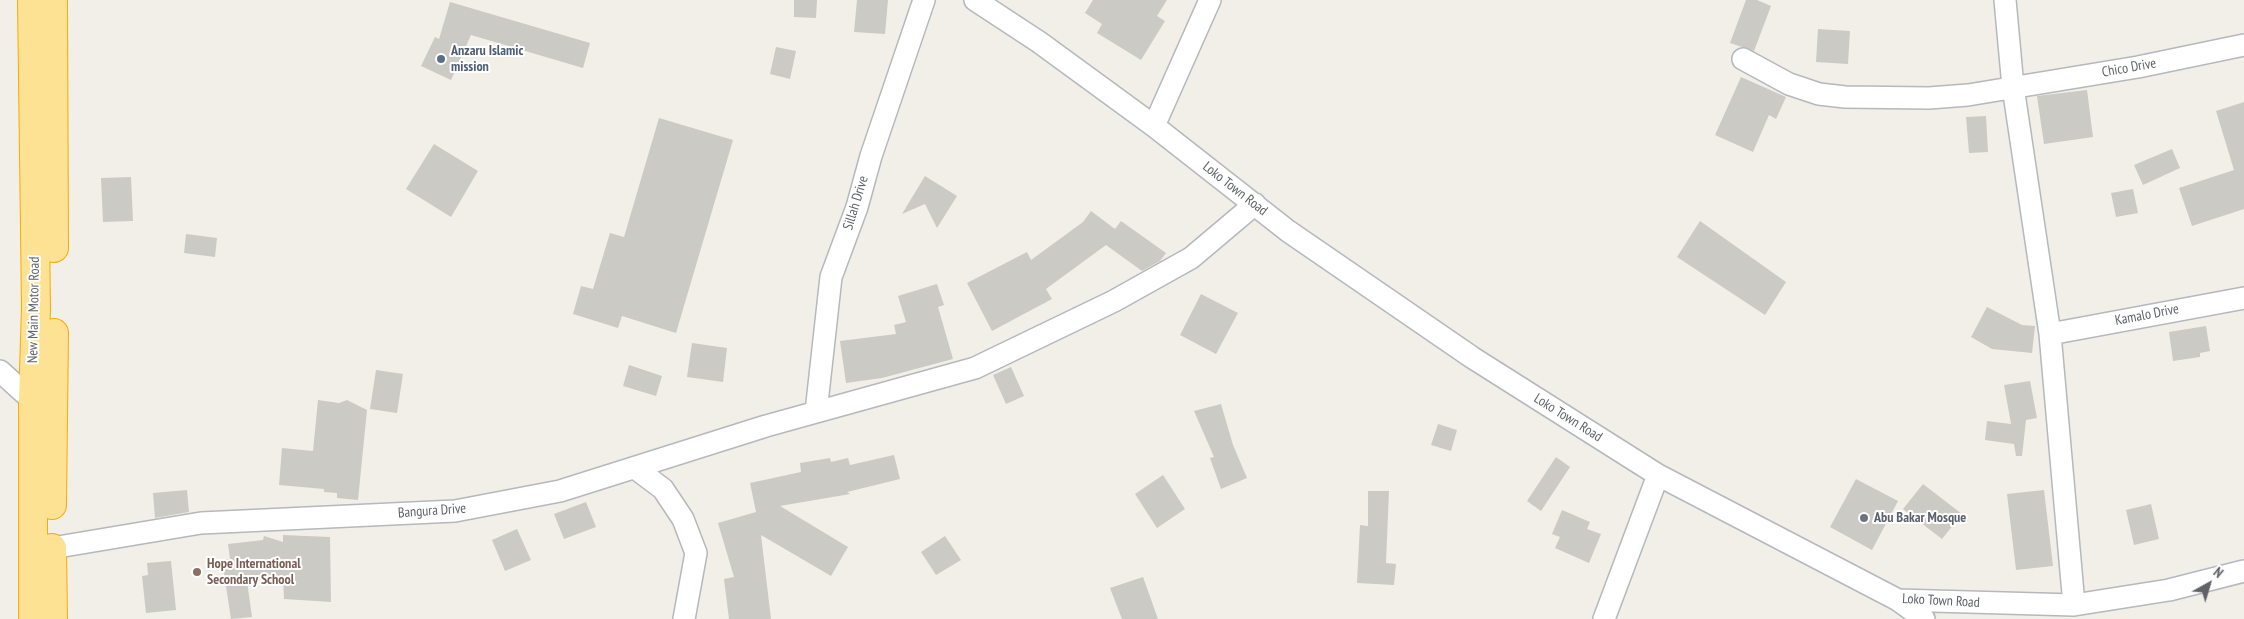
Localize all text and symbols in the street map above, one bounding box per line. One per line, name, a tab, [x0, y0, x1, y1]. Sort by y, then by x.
place label: Anzaru Islamic mission	[451, 43, 523, 75]
marker: Anzaru Islamic mission	[435, 53, 447, 65]
street label: Chico Drive	[2101, 55, 2157, 81]
street label: Loko Town Road	[1199, 159, 1271, 219]
street label: Sillah Drive	[840, 174, 872, 232]
street label: New Main Motor Road	[25, 257, 43, 363]
street label: Kamalo Drive	[2114, 301, 2180, 329]
street label: Loko Town Road	[1531, 390, 1605, 446]
street label: Bangura Drive	[397, 500, 467, 522]
place label: Abu Bakar Mosque	[1874, 510, 1966, 526]
marker: Abu Bakar Mosque	[1858, 512, 1870, 524]
place label: Hope International Secondary School	[207, 556, 301, 588]
north arrow	[2184, 559, 2234, 609]
text: N	[2210, 563, 2227, 582]
marker: Hope International Secondary School	[191, 566, 203, 578]
street label: Loko Town Road	[1902, 591, 1980, 611]

